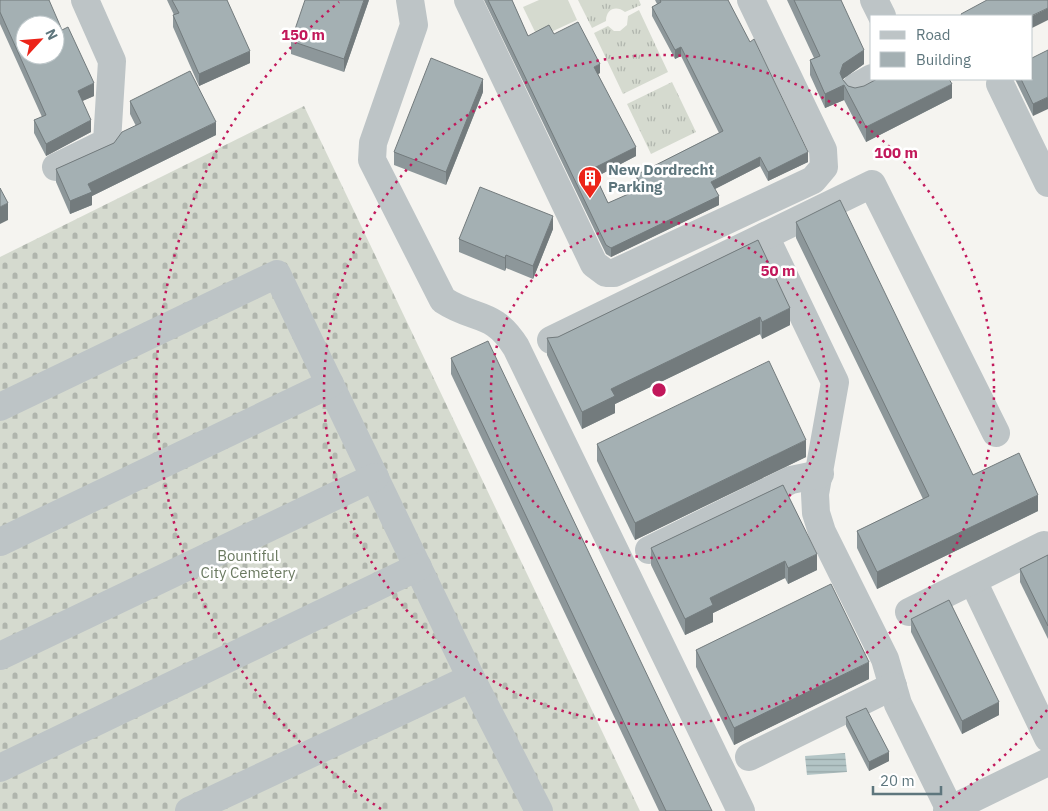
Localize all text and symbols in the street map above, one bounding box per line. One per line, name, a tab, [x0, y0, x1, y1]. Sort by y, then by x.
north arrow	[15, 15, 65, 65]
legend	[870, 15, 1033, 80]
text: 150 m	[281, 25, 325, 44]
text: Road	[916, 25, 951, 44]
text: N	[41, 26, 62, 43]
text: Building	[916, 50, 971, 69]
text: 100 m	[874, 143, 918, 162]
place label: New Dordrecht Parking	[608, 160, 715, 196]
building icon: New Dordrecht Parking	[577, 165, 603, 199]
text: 50 m	[761, 261, 795, 280]
centre of rings	[650, 381, 668, 399]
park label: Bountiful City Cemetery	[201, 546, 296, 582]
scale bar	[873, 764, 940, 796]
text: 20 m	[880, 771, 915, 790]

